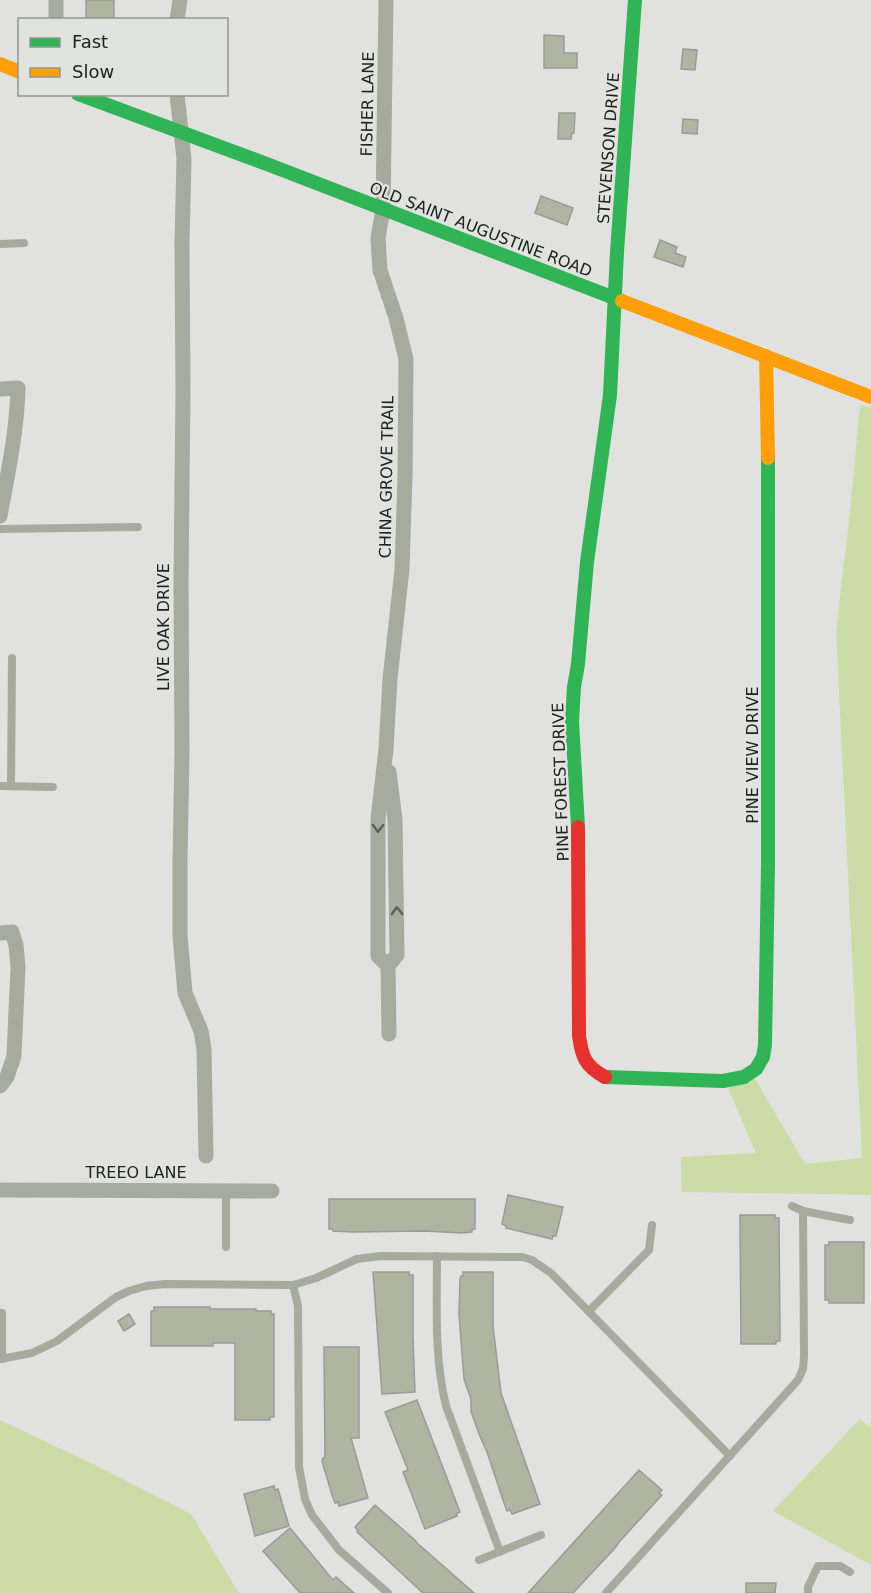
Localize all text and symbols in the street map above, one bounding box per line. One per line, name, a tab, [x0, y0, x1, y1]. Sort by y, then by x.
legend	[18, 18, 228, 96]
text: Fast	[72, 31, 108, 52]
street label: FISHER LANE	[357, 51, 378, 157]
text: Slow	[72, 61, 114, 82]
street label: STEVENSON DRIVE	[594, 72, 623, 225]
street label: OLD SAINT AUGUSTINE ROAD	[367, 178, 595, 281]
street label: CHINA GROVE TRAIL	[376, 395, 397, 559]
street label: LIVE OAK DRIVE	[154, 563, 173, 691]
street label: PINE VIEW DRIVE	[743, 686, 762, 824]
street label: PINE FOREST DRIVE	[548, 702, 573, 862]
one-way arrow	[372, 823, 384, 832]
one-way arrow	[390, 906, 403, 915]
street label: TREEO LANE	[84, 1163, 187, 1182]

